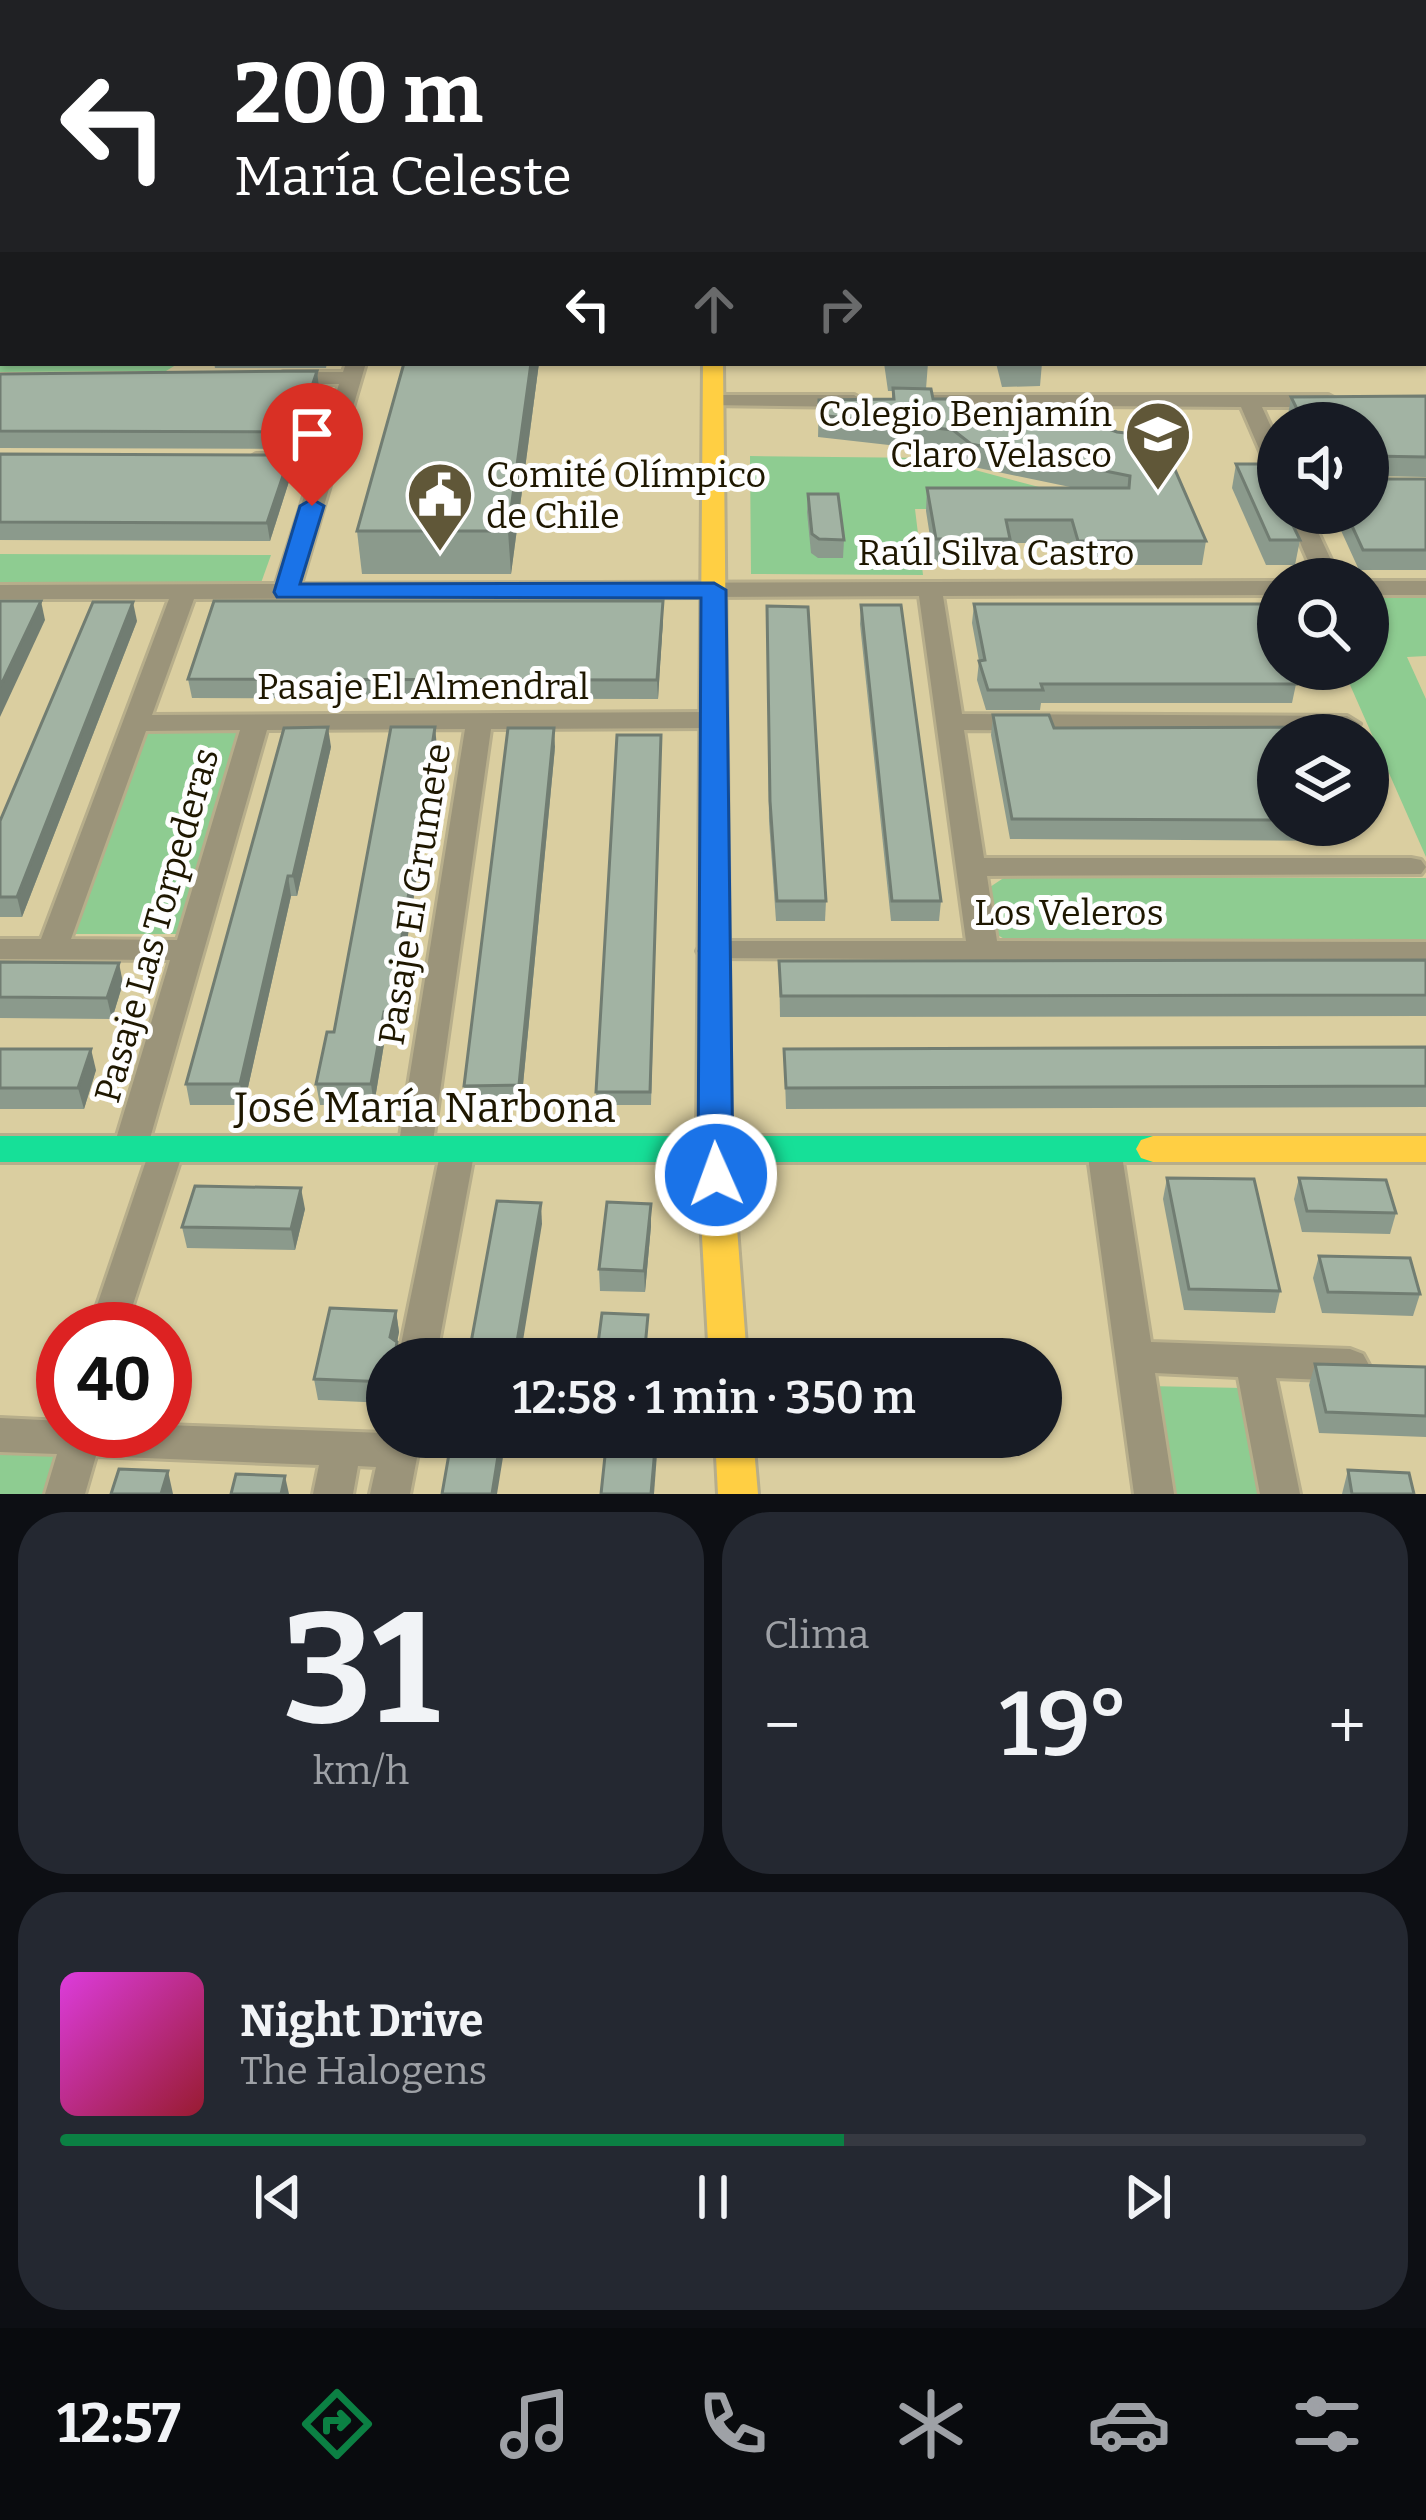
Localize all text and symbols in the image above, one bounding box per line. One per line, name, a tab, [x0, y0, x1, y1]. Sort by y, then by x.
text: 200 m	[234, 43, 483, 144]
icon: left	[36, 48, 192, 204]
text: María Celeste	[234, 145, 572, 209]
icon: left	[555, 276, 621, 342]
icon: ahead	[681, 276, 747, 342]
icon: right	[807, 276, 873, 342]
pin	[261, 383, 363, 506]
place label: Colegio Benjamín Claro Velasco	[818, 392, 1112, 477]
school or university icon: Colegio Benjamín Claro Velasco	[1123, 399, 1193, 493]
icon: arrive	[279, 401, 345, 467]
map controls	[1257, 402, 1389, 846]
button: sound	[1257, 402, 1389, 534]
place label: Comité Olímpico de Chile	[486, 453, 766, 538]
public building icon: Comité Olímpico de Chile	[405, 460, 475, 554]
street label: Raúl Silva Castro	[858, 531, 1134, 575]
button: search	[1257, 558, 1389, 690]
street label: Pasaje El Almendral	[257, 665, 589, 709]
button: layers	[1257, 714, 1389, 846]
street label: Pasaje El Grumete	[369, 740, 461, 1048]
street label: Pasaje Las Torpederas	[85, 743, 229, 1108]
street label: Los Veleros	[974, 891, 1164, 935]
street label: José María Narbona	[233, 1083, 616, 1133]
position arrow	[653, 1112, 779, 1238]
speed limit sign: 40	[36, 1302, 192, 1458]
text: 12:58 · 1 min · 350 m	[512, 1371, 916, 1425]
text: 31	[282, 1576, 440, 1763]
text: Clima	[764, 1612, 869, 1658]
text: 19°	[999, 1671, 1129, 1779]
text: −	[764, 1686, 800, 1765]
text: +	[1328, 1686, 1366, 1765]
text: km/h	[313, 1748, 409, 1794]
text: Night Drive	[240, 1994, 483, 2048]
text: The Halogens	[240, 2048, 487, 2094]
icon: previous	[245, 2164, 311, 2230]
icon: pause	[680, 2164, 746, 2230]
icon: next	[1115, 2164, 1181, 2230]
icon: directions	[295, 2382, 379, 2466]
icon: music	[493, 2382, 577, 2466]
icon: phone	[691, 2382, 775, 2466]
icon: climate	[889, 2382, 973, 2466]
icon: car	[1087, 2382, 1171, 2466]
icon: filters	[1285, 2382, 1369, 2466]
text: 12:57	[57, 2392, 181, 2456]

